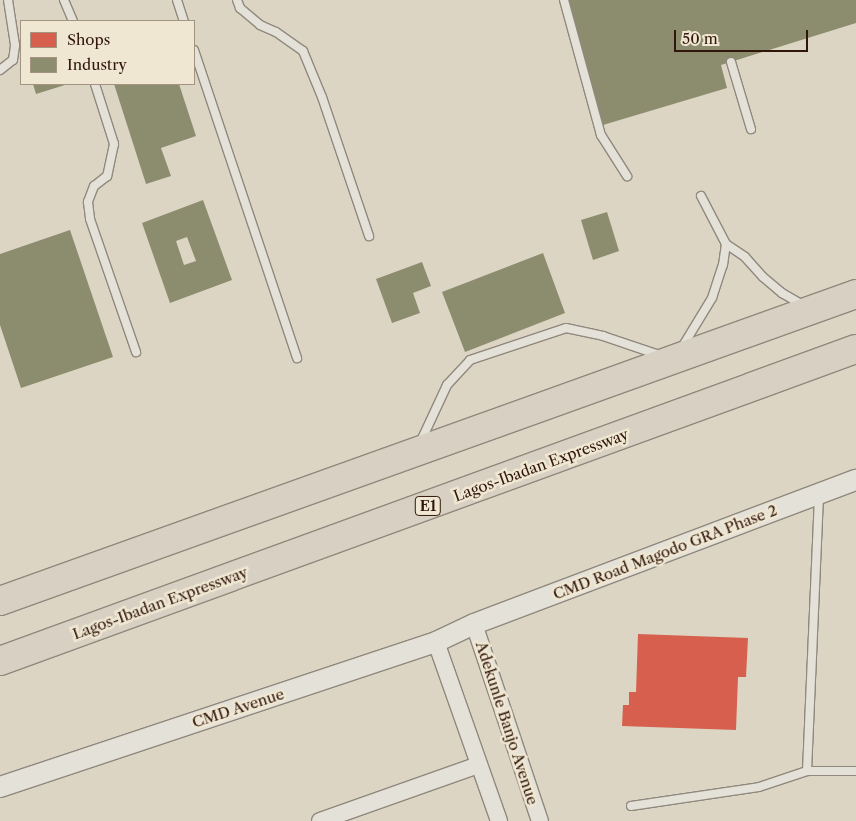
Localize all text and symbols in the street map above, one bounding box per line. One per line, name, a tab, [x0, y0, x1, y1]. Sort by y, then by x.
legend	[20, 20, 195, 85]
scale bar	[676, 20, 810, 52]
text: 50 m	[682, 29, 718, 48]
text: Shops	[67, 30, 110, 49]
text: Industry	[67, 55, 127, 74]
street label: Lagos-Ibadan Expressway	[451, 425, 631, 505]
road number: E1	[414, 494, 442, 518]
street label: CMD Road Magodo GRA Phase 2	[550, 501, 780, 603]
street label: Lagos-Ibadan Expressway	[70, 563, 250, 643]
street label: Adekunle Banjo Avenue	[472, 639, 542, 807]
street label: CMD Avenue	[189, 685, 287, 731]

